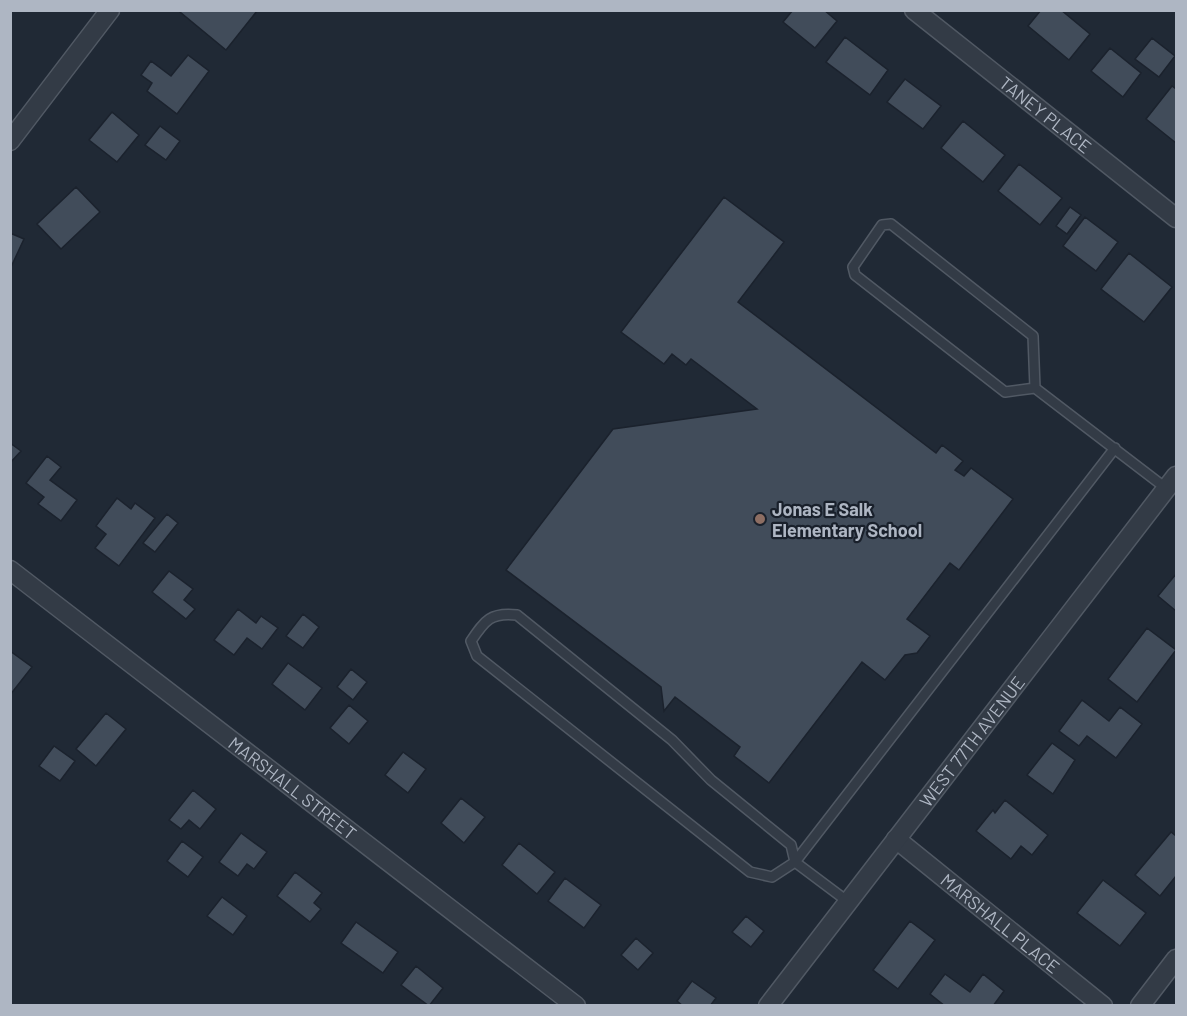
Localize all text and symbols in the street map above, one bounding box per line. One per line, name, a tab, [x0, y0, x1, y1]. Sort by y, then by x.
street label: TANEY PLACE	[995, 71, 1096, 158]
place label: Jonas E Salk Elementary School	[772, 498, 922, 541]
marker: Jonas E Salk Elementary School	[753, 512, 767, 526]
street label: WEST 77TH AVENUE	[914, 672, 1029, 811]
street label: MARSHALL STREET	[224, 732, 361, 844]
street label: MARSHALL PLACE	[936, 869, 1064, 978]

